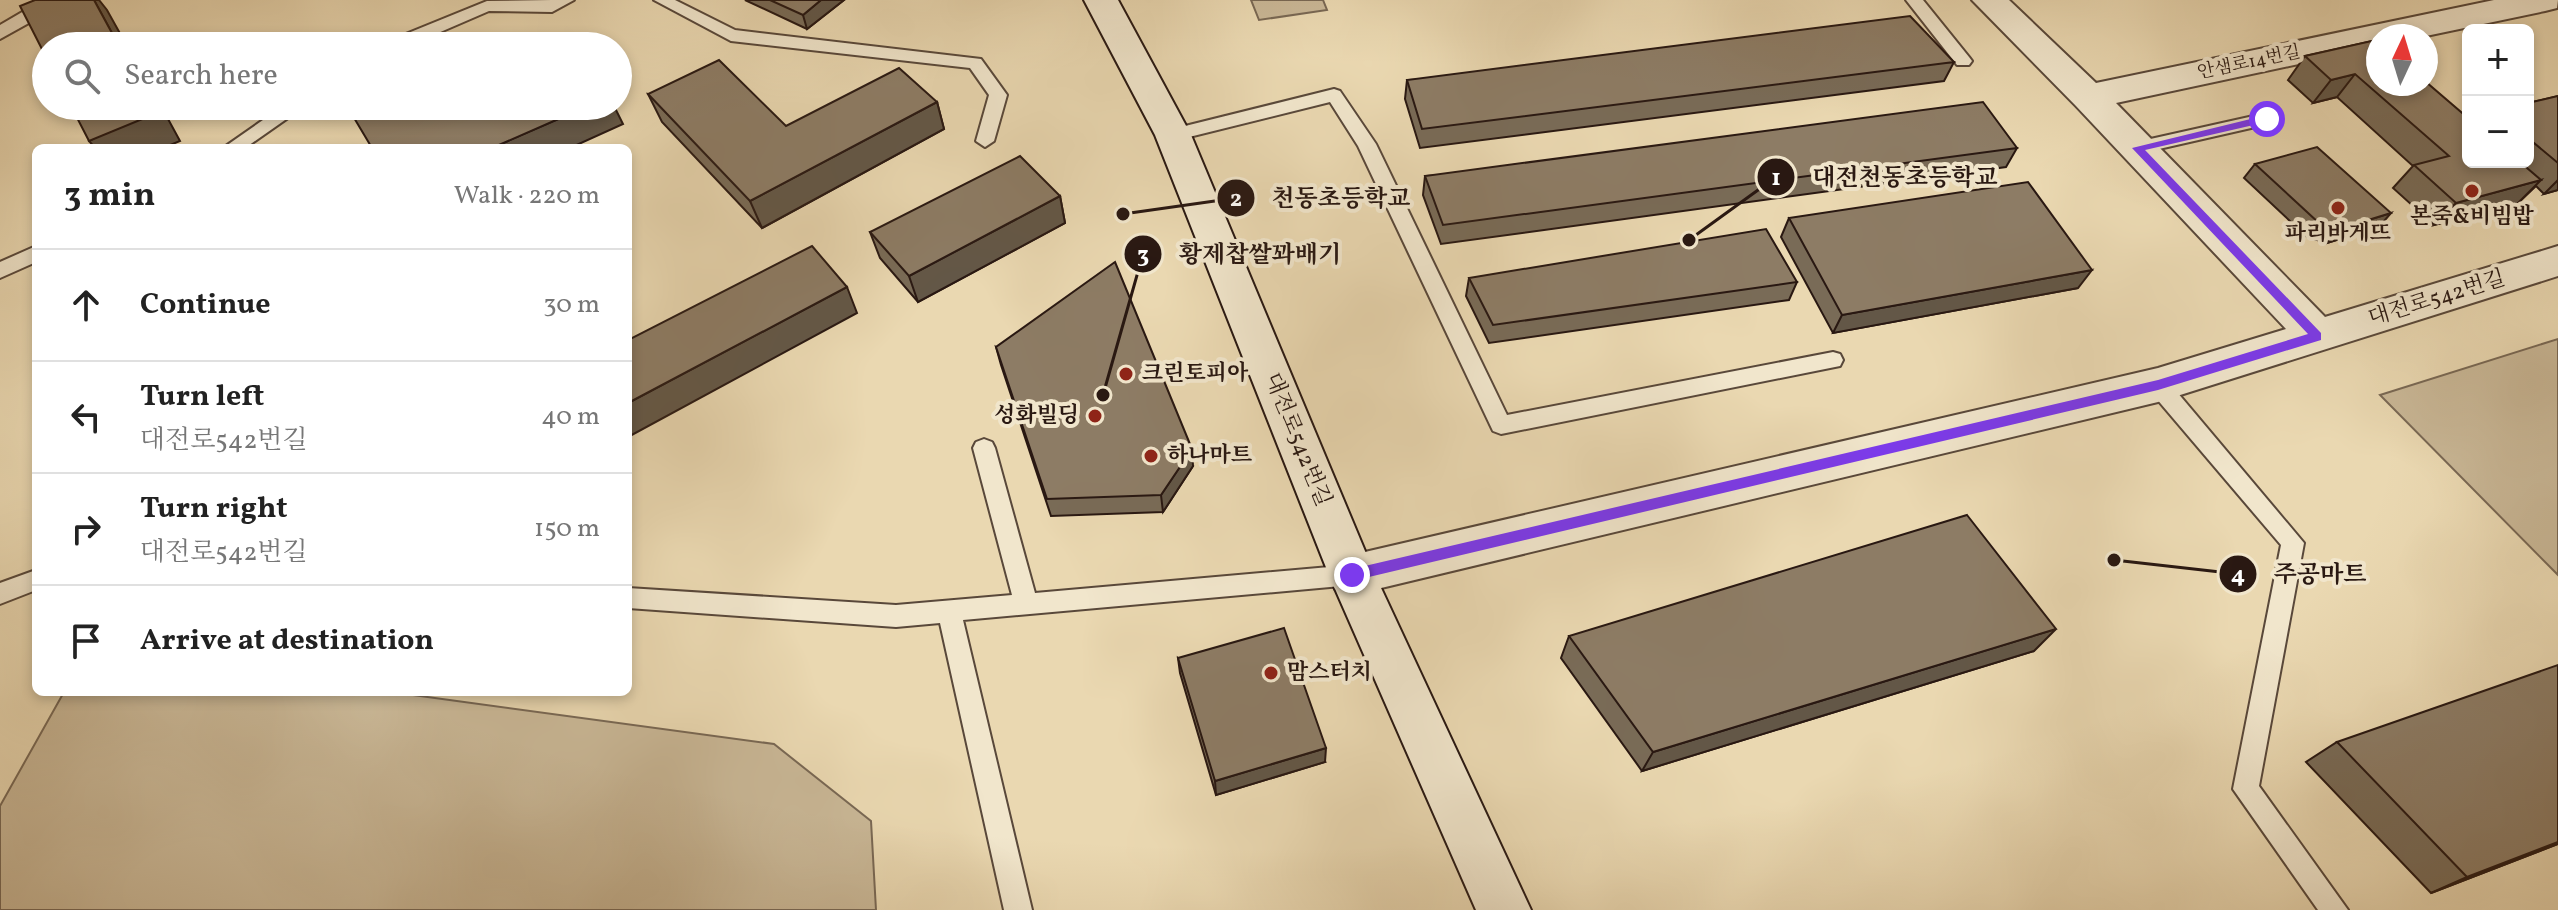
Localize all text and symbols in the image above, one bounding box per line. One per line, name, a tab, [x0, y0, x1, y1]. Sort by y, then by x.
north arrow	[2366, 24, 2438, 96]
map controls	[2462, 24, 2534, 168]
button: +	[2462, 24, 2534, 96]
search box	[32, 32, 632, 120]
street label: 안샘로14번길	[2195, 40, 2303, 86]
icon: search	[60, 54, 104, 98]
text: Search here	[124, 55, 278, 97]
button: −	[2462, 96, 2534, 168]
route start	[2249, 101, 2285, 137]
callout: 대전천동초등학교	[1756, 153, 2014, 201]
text: 1	[1771, 162, 1781, 196]
text: 대전천동초등학교	[1812, 162, 1998, 196]
text: 3 min	[64, 173, 155, 220]
callout: 천동초등학교	[1216, 174, 1427, 222]
text: Walk · 220 m	[454, 178, 600, 214]
marker: 본죽&비빔밥	[2463, 182, 2481, 200]
text: 2	[1230, 183, 1242, 217]
text: 천동초등학교	[1271, 183, 1411, 217]
marker: 파리바게뜨	[2329, 199, 2347, 217]
place label: 본죽&비빔밥	[2410, 202, 2534, 233]
place label: 파리바게뜨	[2285, 219, 2391, 250]
callout: 황제찹쌀꽈배기	[1123, 230, 1358, 278]
text: 3	[1137, 239, 1149, 273]
text: 황제찹쌀꽈배기	[1179, 239, 1341, 273]
street label: 대전로542번길	[2365, 263, 2509, 335]
icon: ahead	[64, 283, 108, 327]
text: Continue	[140, 284, 271, 326]
text: 30 m	[543, 287, 600, 323]
place label: 크린토피아	[1142, 359, 1249, 390]
marker: 크린토피아	[1117, 365, 1135, 383]
street label: 대전로542번길	[1256, 368, 1338, 512]
text: Turn left	[140, 376, 264, 418]
icon: left	[64, 395, 108, 439]
text: 40 m	[541, 399, 600, 435]
place label: 성화빌딩	[994, 401, 1079, 432]
marker: 성화빌딩	[1086, 407, 1104, 425]
text: 대전로542번길	[140, 423, 308, 459]
place label: 하나마트	[1167, 441, 1253, 472]
marker: 하나마트	[1142, 447, 1160, 465]
text: Turn right	[140, 488, 288, 530]
icon: right	[64, 507, 108, 551]
text: 150 m	[534, 511, 600, 547]
text: 대전로542번길	[140, 535, 308, 571]
callout: 주공마트	[2218, 550, 2383, 598]
route end	[1334, 557, 1370, 593]
text: 4	[2231, 559, 2245, 593]
text: 주공마트	[2274, 559, 2366, 593]
icon: arrive	[64, 619, 108, 663]
text: Arrive at destination	[140, 620, 434, 662]
place label: 맘스터치	[1287, 658, 1372, 689]
marker: 맘스터치	[1262, 664, 1280, 682]

